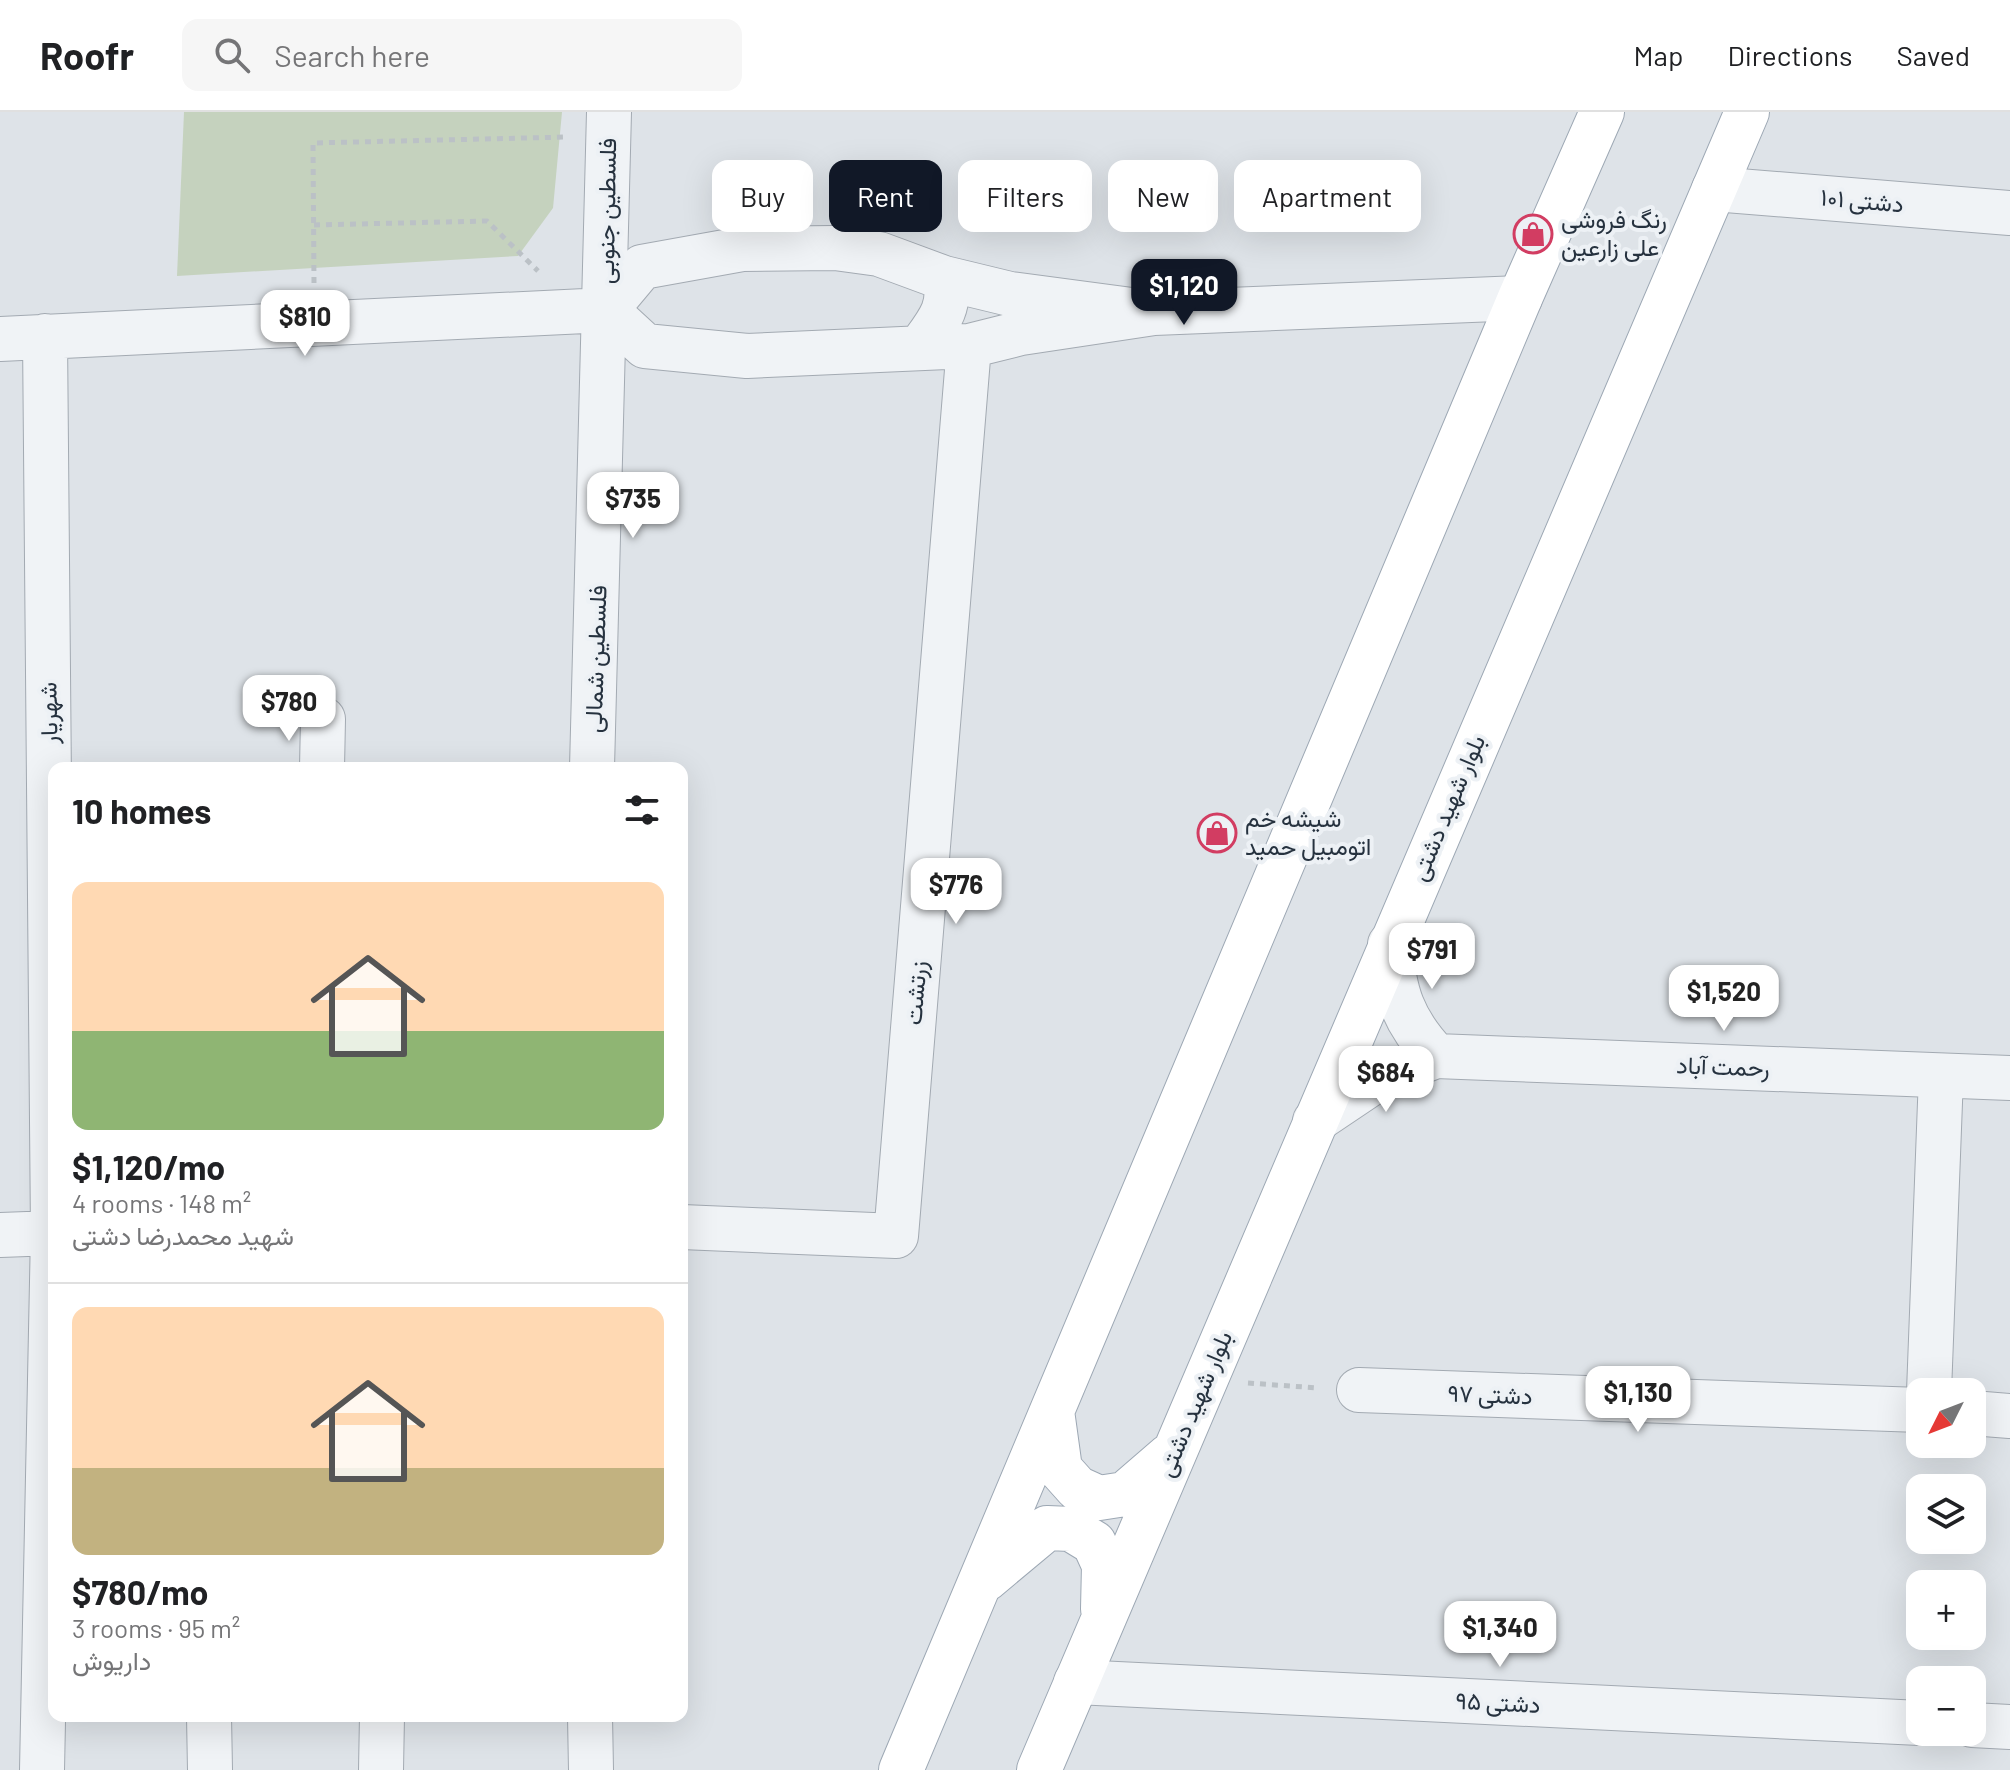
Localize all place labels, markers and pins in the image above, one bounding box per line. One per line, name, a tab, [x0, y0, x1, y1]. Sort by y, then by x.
place label: رنگ فروشی علی زارعین	[1561, 204, 1667, 263]
shop icon: رنگ فروشی علی زارعین	[1512, 213, 1554, 255]
pin: $1,120	[1119, 259, 1249, 327]
pin: $810	[258, 290, 352, 358]
pin: $735	[586, 472, 680, 540]
pin: $780	[242, 675, 336, 743]
place label: شیشه خم اتومبیل حمید	[1245, 803, 1371, 862]
shop icon: شیشه خم اتومبیل حمید	[1196, 812, 1238, 854]
pin: $776	[909, 858, 1003, 926]
pin: $791	[1385, 923, 1479, 991]
pin: $1,520	[1659, 965, 1789, 1033]
pin: $684	[1339, 1046, 1433, 1114]
pin: $1,130	[1573, 1366, 1703, 1434]
pin: $1,340	[1435, 1601, 1565, 1669]

